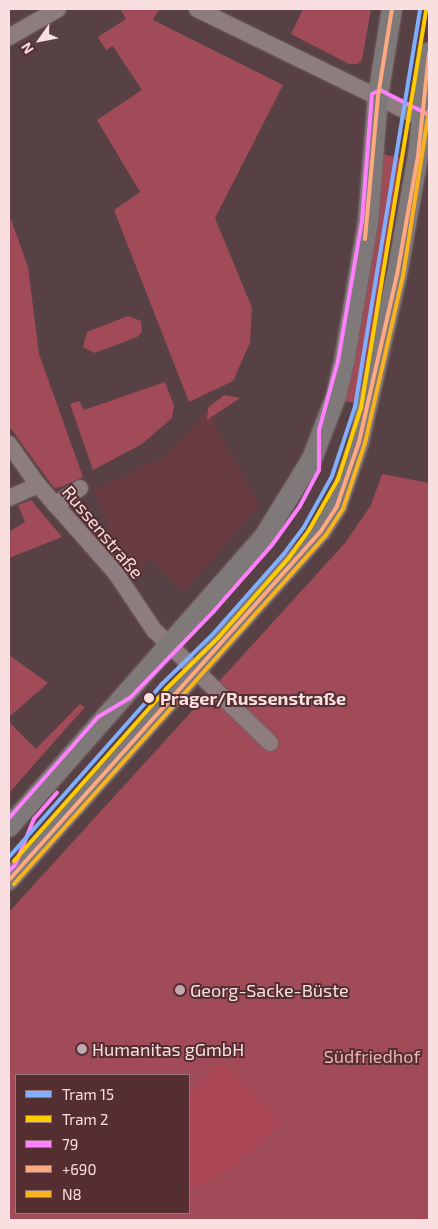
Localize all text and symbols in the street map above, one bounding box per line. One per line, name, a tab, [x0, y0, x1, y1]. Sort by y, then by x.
north arrow	[15, 15, 65, 65]
text: N	[17, 40, 37, 57]
street label: Russenstraße	[58, 481, 148, 583]
place label: Prager/Russenstraße	[160, 687, 346, 709]
marker: Prager/Russenstraße	[142, 691, 156, 705]
place label: Georg-Sacke-Büste	[190, 979, 349, 1001]
marker: Georg-Sacke-Büste	[174, 984, 186, 996]
place label: Humanitas gGmbH	[92, 1038, 244, 1060]
marker: Humanitas gGmbH	[76, 1043, 88, 1055]
park label: Südfriedhof	[324, 1045, 420, 1067]
legend	[15, 1074, 190, 1214]
text: Tram 15	[62, 1085, 114, 1103]
text: Tram 2	[62, 1110, 109, 1128]
text: 79	[62, 1135, 78, 1153]
text: +690	[62, 1160, 96, 1178]
text: N8	[62, 1185, 82, 1203]

